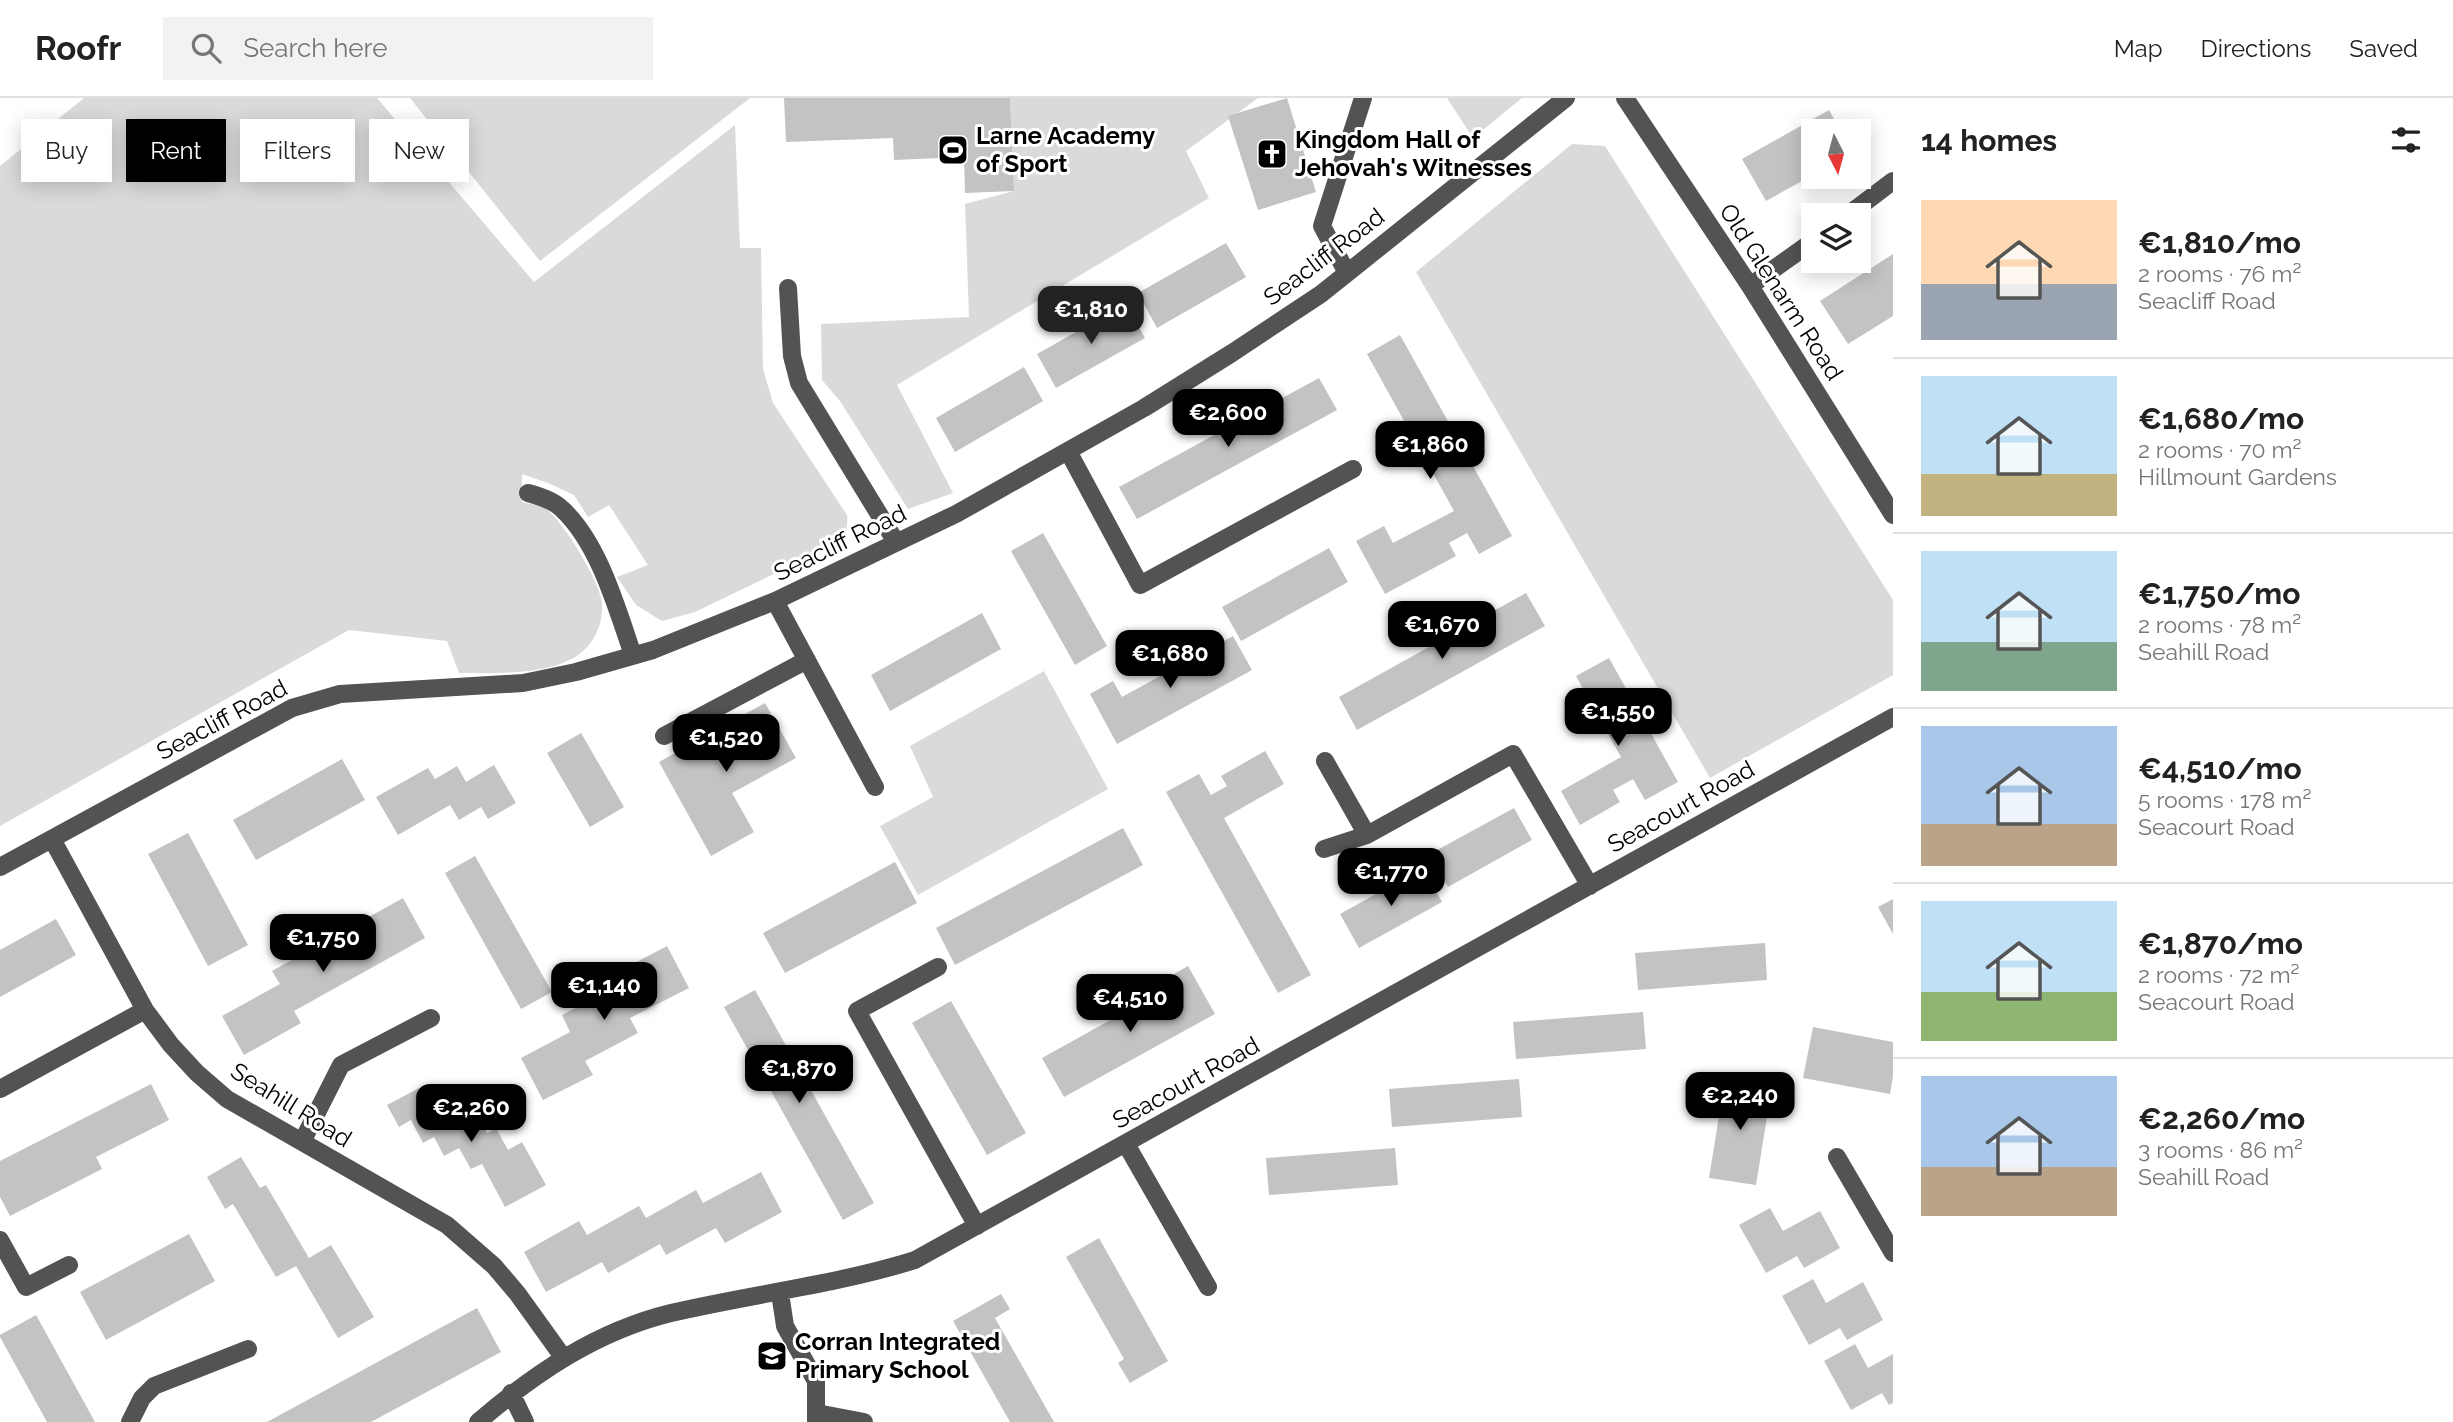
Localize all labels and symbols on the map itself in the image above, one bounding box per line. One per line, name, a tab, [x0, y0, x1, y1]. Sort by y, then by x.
north arrow	[1801, 119, 1871, 189]
place label: Larne Academy of Sport	[976, 121, 1155, 178]
place label: Kingdom Hall of Jehovah's Witnesses	[1295, 125, 1532, 182]
sports icon: Larne Academy of Sport	[936, 133, 970, 167]
church icon: Kingdom Hall of Jehovah's Witnesses	[1255, 137, 1289, 171]
street label: Old Glenarm Road	[1714, 198, 1849, 385]
street label: Seacliff Road	[1258, 202, 1390, 311]
pin: €1,810	[1034, 286, 1148, 346]
pin: €2,600	[1171, 390, 1285, 449]
pin: €1,860	[1373, 422, 1487, 481]
street label: Seacliff Road	[769, 498, 911, 587]
pin: €1,670	[1385, 602, 1499, 661]
pin: €1,680	[1113, 630, 1227, 690]
street label: Seacliff Road	[151, 673, 292, 766]
pin: €1,550	[1561, 688, 1675, 748]
pin: €1,520	[669, 714, 783, 774]
street label: Seacourt Road	[1602, 754, 1759, 859]
pin: €1,770	[1334, 848, 1448, 908]
pin: €1,750	[266, 914, 380, 974]
pin: €1,140	[547, 962, 661, 1022]
pin: €4,510	[1073, 974, 1187, 1034]
street label: Seacourt Road	[1107, 1030, 1264, 1135]
pin: €1,870	[742, 1046, 856, 1105]
street label: Seahill Road	[225, 1056, 357, 1153]
pin: €2,240	[1683, 1072, 1797, 1132]
pin: €2,260	[414, 1084, 528, 1144]
place label: Corran Integrated Primary School	[795, 1327, 1000, 1384]
school or university icon: Corran Integrated Primary School	[755, 1339, 789, 1373]

